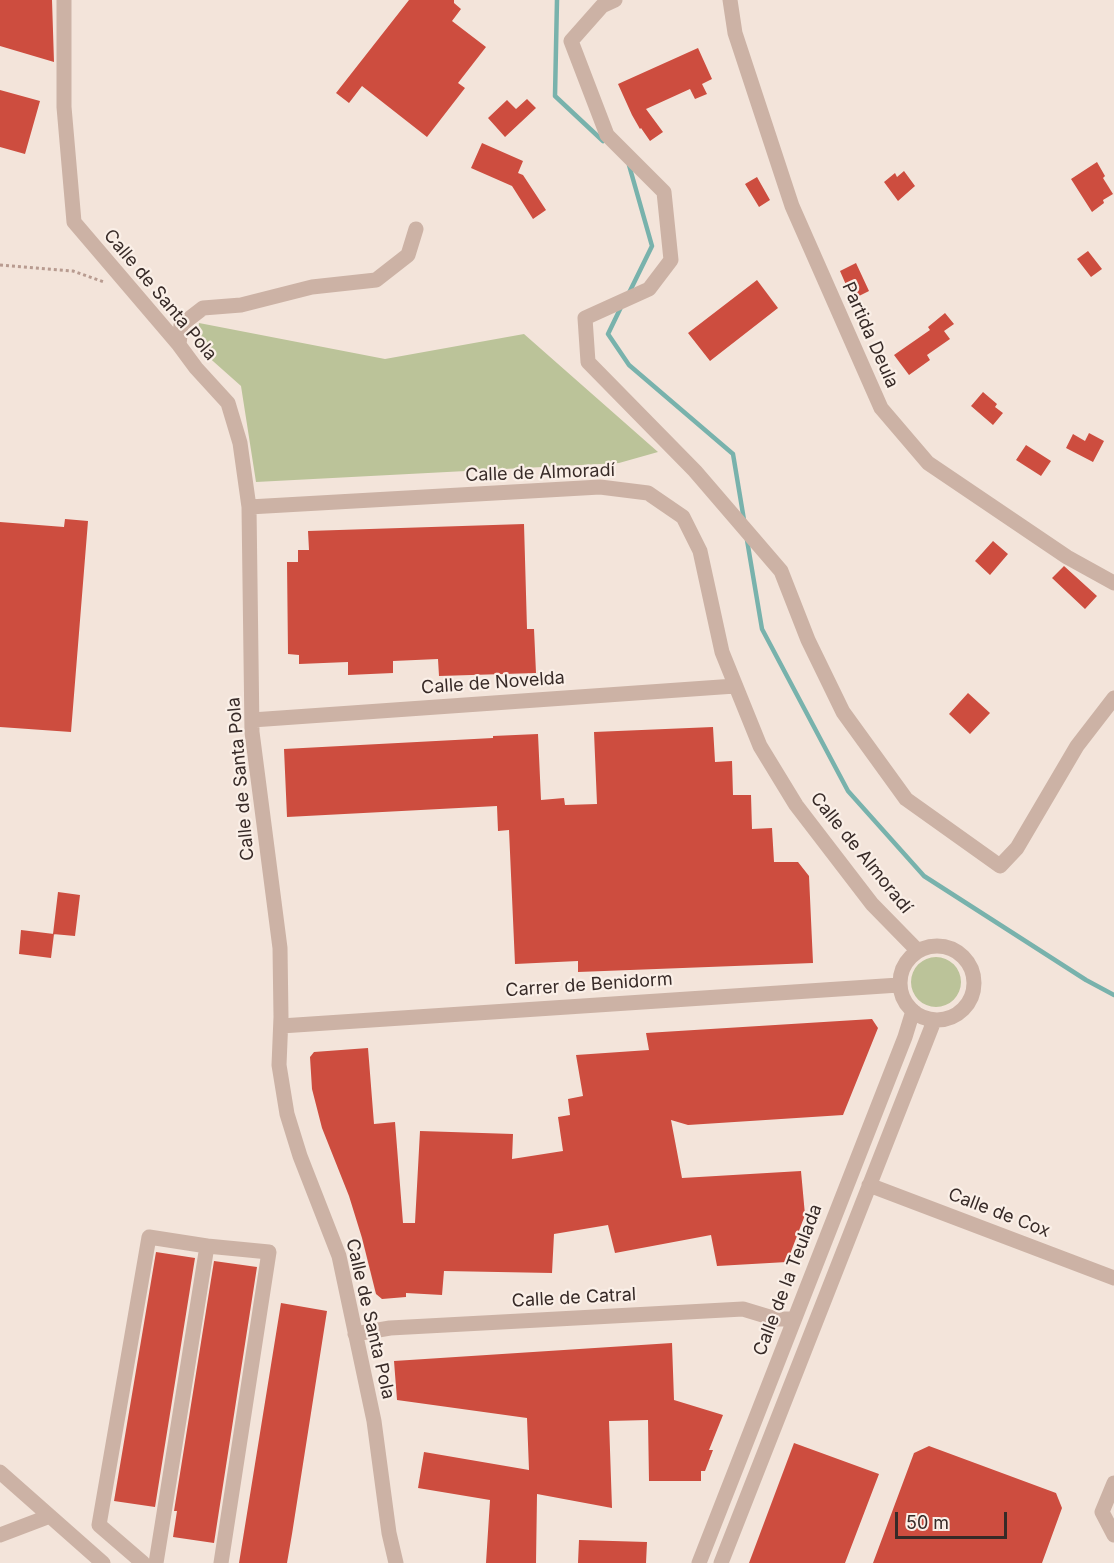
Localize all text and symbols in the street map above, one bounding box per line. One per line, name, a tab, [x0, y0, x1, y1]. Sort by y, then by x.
street label: Calle de Santa Pola	[99, 225, 221, 365]
street label: Partida Deula	[837, 279, 903, 391]
street label: Calle de Almoradí	[465, 460, 615, 486]
street label: Calle de Novelda	[420, 667, 566, 699]
street label: Calle de Santa Pola	[223, 696, 259, 862]
street label: Calle de Almoradí	[805, 788, 917, 918]
street label: Carrer de Benidorm	[505, 968, 673, 1002]
street label: Calle de Cox	[945, 1184, 1053, 1242]
street label: Calle de la Teulada	[749, 1201, 827, 1359]
street label: Calle de Santa Pola	[341, 1237, 399, 1401]
street label: Calle de Catral	[511, 1284, 637, 1312]
scale bar	[898, 1500, 1010, 1538]
text: 50 m	[906, 1512, 949, 1533]

